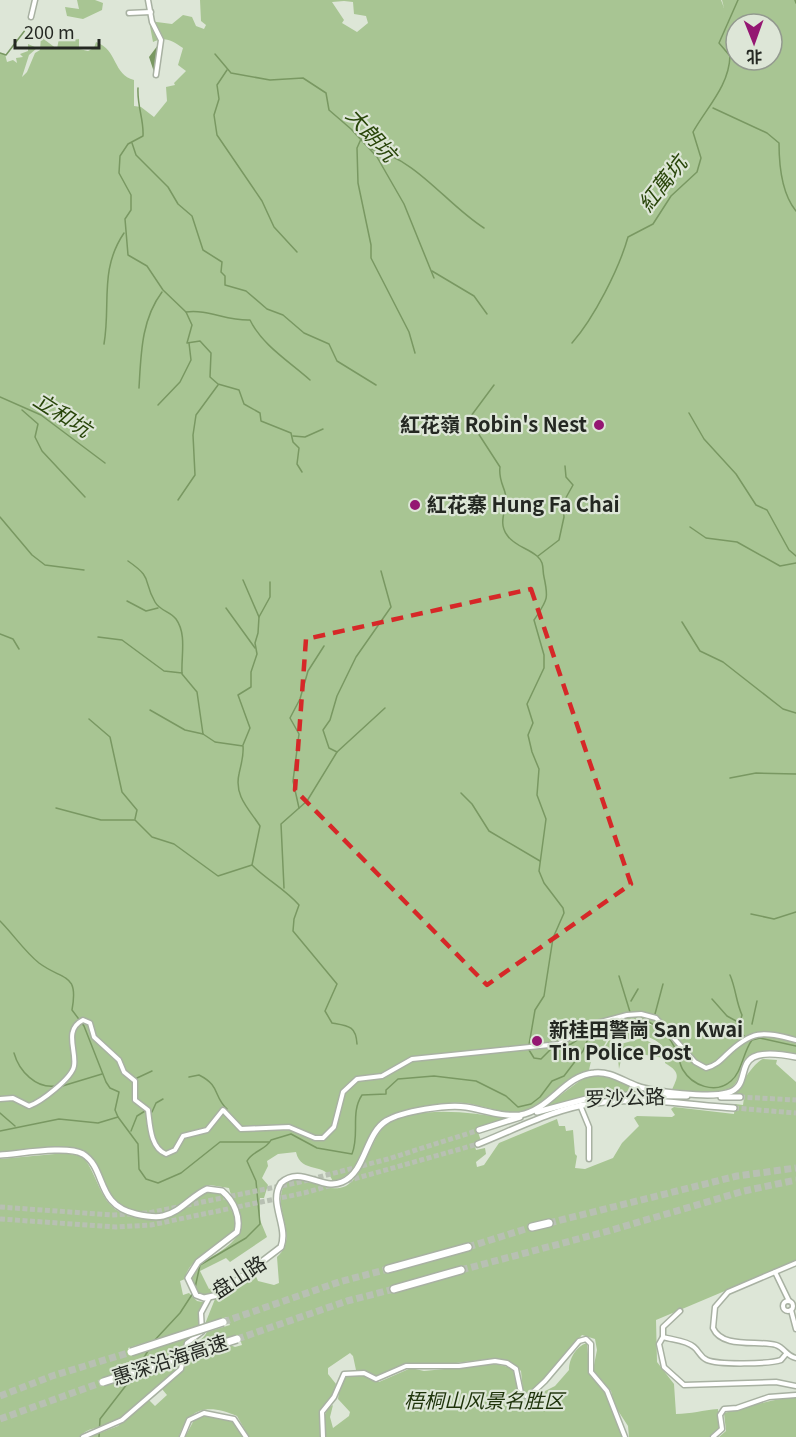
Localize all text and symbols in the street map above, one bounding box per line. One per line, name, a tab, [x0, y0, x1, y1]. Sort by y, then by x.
scale bar	[15, 12, 99, 50]
north arrow	[724, 12, 784, 72]
text: 200 m	[24, 18, 75, 44]
text: 北	[746, 46, 762, 70]
water label: 大朗坑	[340, 100, 407, 169]
water label: 紅萬坑	[630, 146, 694, 217]
water label: 立和坑	[29, 384, 100, 445]
place label: 紅花嶺 Robin's Nest	[400, 409, 588, 438]
marker: 紅花嶺 Robin's Nest	[592, 418, 606, 432]
place label: 紅花寨 Hung Fa Chai	[427, 489, 620, 518]
marker: 紅花寨 Hung Fa Chai	[408, 498, 422, 512]
place label: 新桂田警崗 San Kwai Tin Police Post	[549, 1014, 743, 1066]
marker: 新桂田警崗 San Kwai Tin Police Post	[530, 1034, 544, 1048]
street label: 罗沙公路	[584, 1081, 665, 1112]
street label: 盘山路	[205, 1247, 271, 1304]
street label: 惠深沿海高速	[108, 1326, 231, 1391]
park label: 梧桐山风景名胜区	[404, 1385, 567, 1414]

